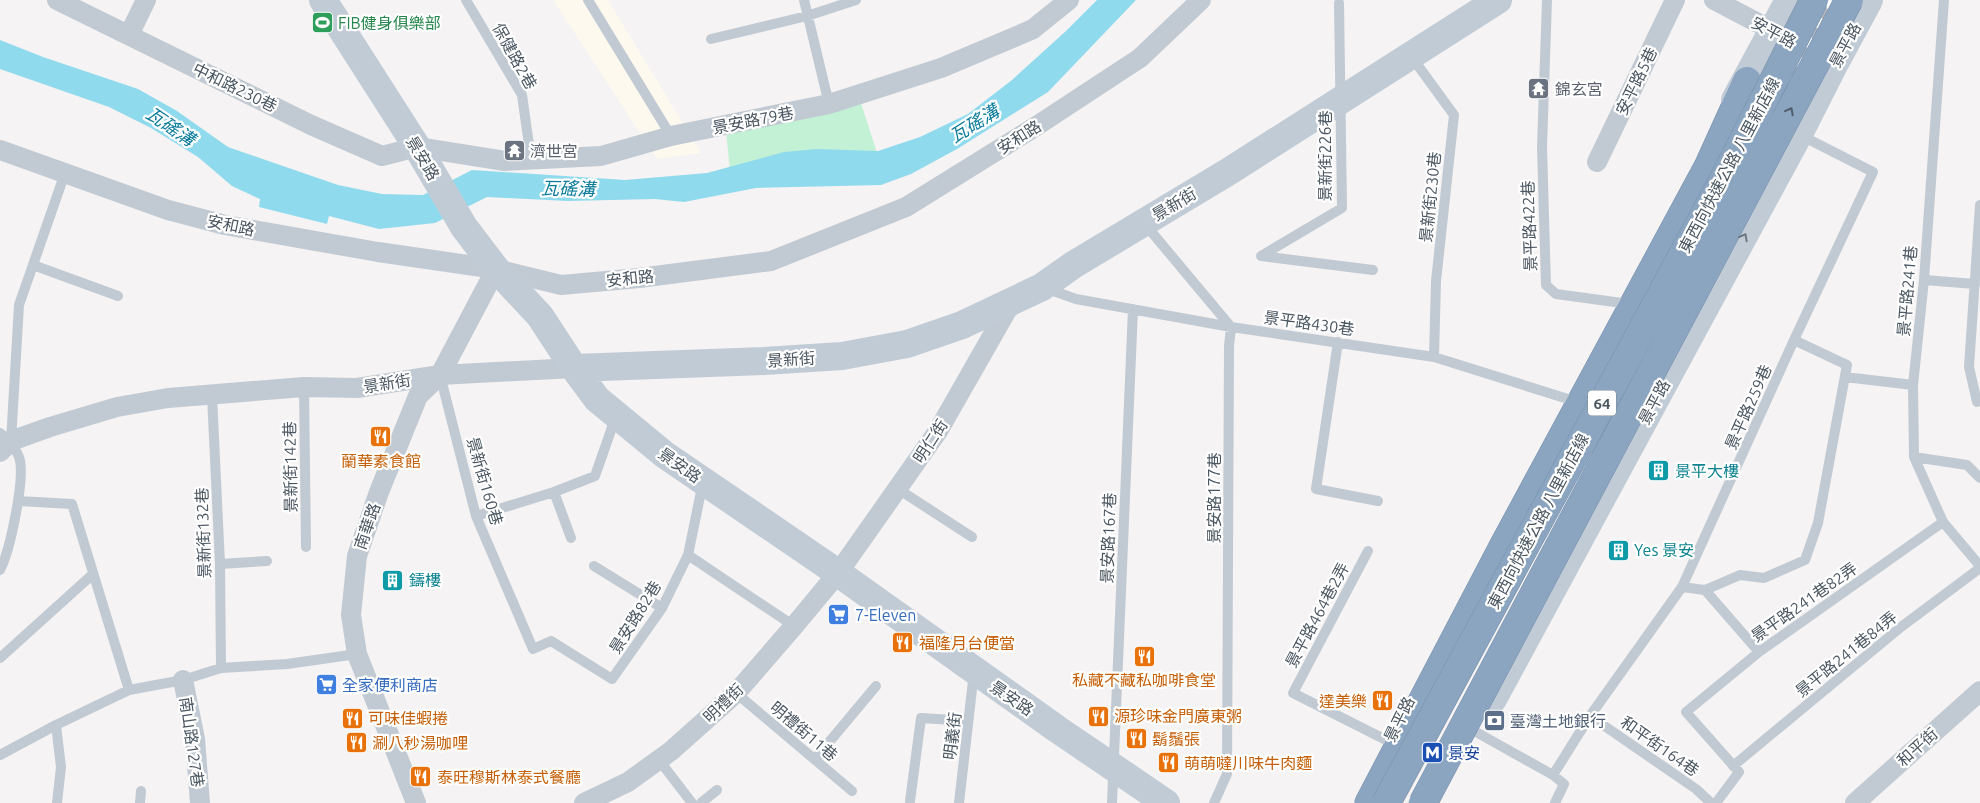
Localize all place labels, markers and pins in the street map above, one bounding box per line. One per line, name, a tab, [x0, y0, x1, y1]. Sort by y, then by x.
sports icon: FIB健身俱樂部	[310, 11, 334, 35]
place label: FIB健身俱樂部	[338, 14, 441, 32]
temple icon: 錦玄宮	[1527, 77, 1551, 101]
place label: 錦玄宮	[1555, 80, 1603, 98]
temple icon: 濟世宮	[502, 139, 526, 163]
place label: 濟世宮	[530, 142, 578, 160]
restaurant icon: 蘭華素食館	[369, 425, 393, 449]
place label: 蘭華素食館	[341, 452, 421, 470]
building icon: 景平大樓	[1647, 459, 1671, 483]
place label: 景平大樓	[1675, 462, 1739, 480]
building icon: Yes 景安	[1606, 538, 1630, 562]
place label: Yes 景安	[1634, 541, 1694, 559]
building icon: 鑄樓	[381, 568, 405, 592]
place label: 鑄樓	[409, 571, 441, 589]
supermarket icon: 7-Eleven	[827, 603, 851, 627]
place label: 7-Eleven	[855, 606, 916, 624]
restaurant icon: 福隆月台便當	[891, 631, 915, 655]
place label: 福隆月台便當	[919, 634, 1015, 652]
restaurant icon: 私藏不藏私咖啡食堂	[1132, 644, 1156, 668]
place label: 私藏不藏私咖啡食堂	[1072, 671, 1216, 689]
supermarket icon: 全家便利商店	[314, 673, 338, 697]
place label: 全家便利商店	[342, 676, 438, 694]
restaurant icon: 達美樂	[1371, 689, 1395, 713]
place label: 達美樂	[1319, 692, 1367, 710]
restaurant icon: 源珍味金門廣東粥	[1086, 704, 1110, 728]
restaurant icon: 可味佳蝦捲	[340, 706, 364, 730]
place label: 源珍味金門廣東粥	[1114, 707, 1242, 725]
place label: 可味佳蝦捲	[368, 709, 448, 727]
bank icon: 臺灣土地銀行	[1482, 709, 1506, 733]
place label: 臺灣土地銀行	[1510, 712, 1606, 730]
restaurant icon: 鬍鬚張	[1124, 727, 1148, 751]
place label: 鬍鬚張	[1152, 730, 1200, 748]
restaurant icon: 涮八秒湯咖哩	[344, 731, 368, 755]
place label: 涮八秒湯咖哩	[372, 734, 468, 752]
metro station icon: 景安	[1420, 741, 1444, 765]
place label: 景安	[1448, 744, 1480, 762]
restaurant icon: 萌萌噠川味牛肉麵	[1156, 751, 1180, 775]
place label: 萌萌噠川味牛肉麵	[1184, 754, 1312, 772]
restaurant icon: 泰旺穆斯林泰式餐廳	[409, 765, 433, 789]
place label: 泰旺穆斯林泰式餐廳	[437, 768, 581, 786]

